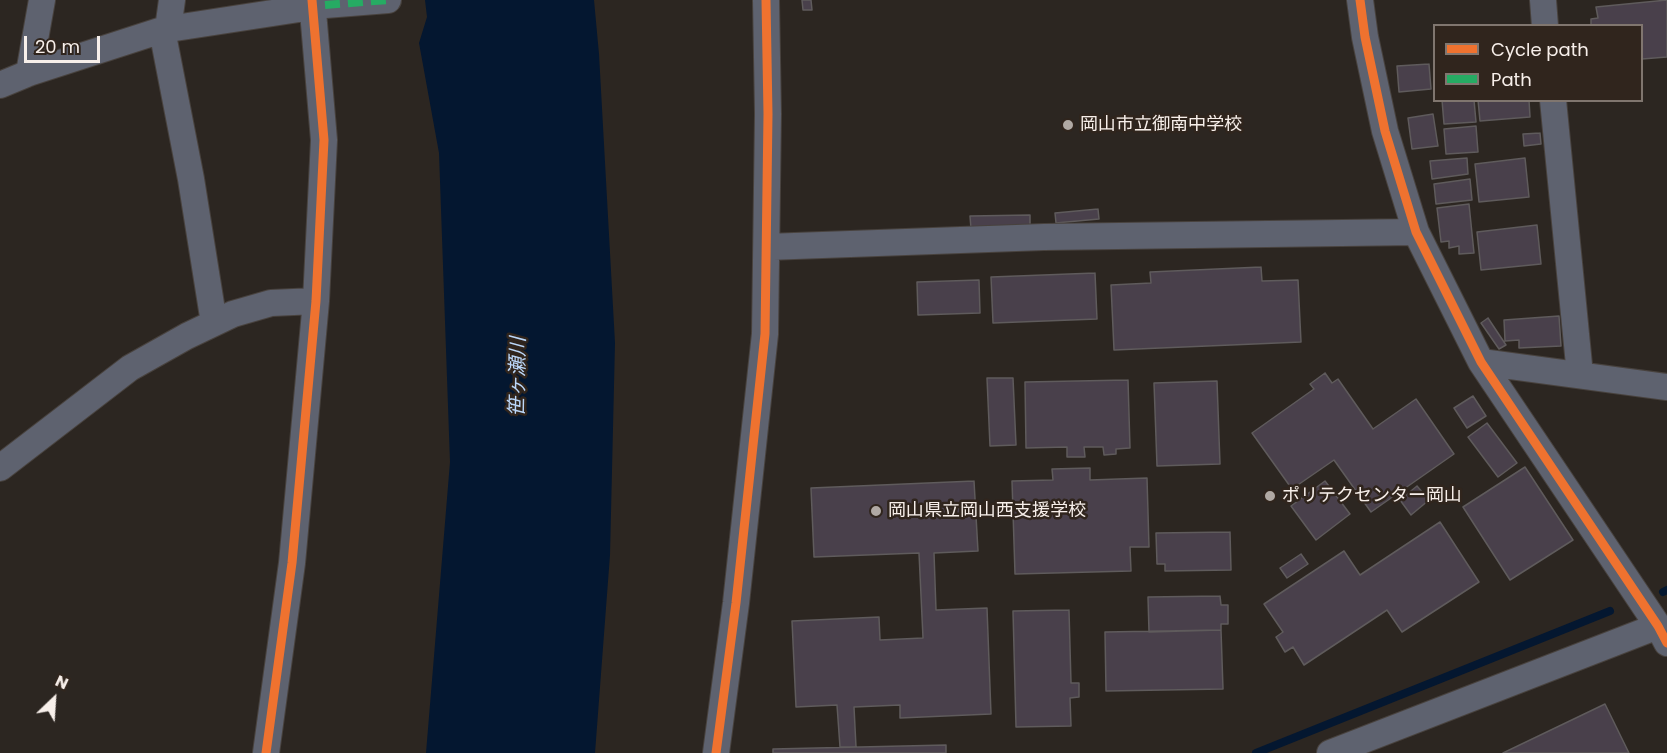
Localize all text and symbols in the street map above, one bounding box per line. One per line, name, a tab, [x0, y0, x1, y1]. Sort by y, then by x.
scale bar	[27, 24, 104, 62]
legend	[1433, 24, 1643, 102]
text: 20 m	[35, 34, 80, 59]
text: Cycle path	[1491, 37, 1589, 62]
text: Path	[1491, 67, 1532, 92]
place label: 岡山市立御南中学校	[1080, 114, 1242, 136]
marker: 岡山市立御南中学校	[1061, 118, 1075, 132]
water label: 笹ヶ瀬川	[506, 337, 532, 417]
place label: ポリテクセンター岡山	[1282, 485, 1462, 507]
marker: ポリテクセンター岡山	[1263, 489, 1277, 503]
place label: 岡山県立岡山西支援学校	[888, 500, 1086, 522]
marker: 岡山県立岡山西支援学校	[869, 504, 883, 518]
north arrow	[24, 669, 84, 729]
text: N	[51, 669, 72, 695]

